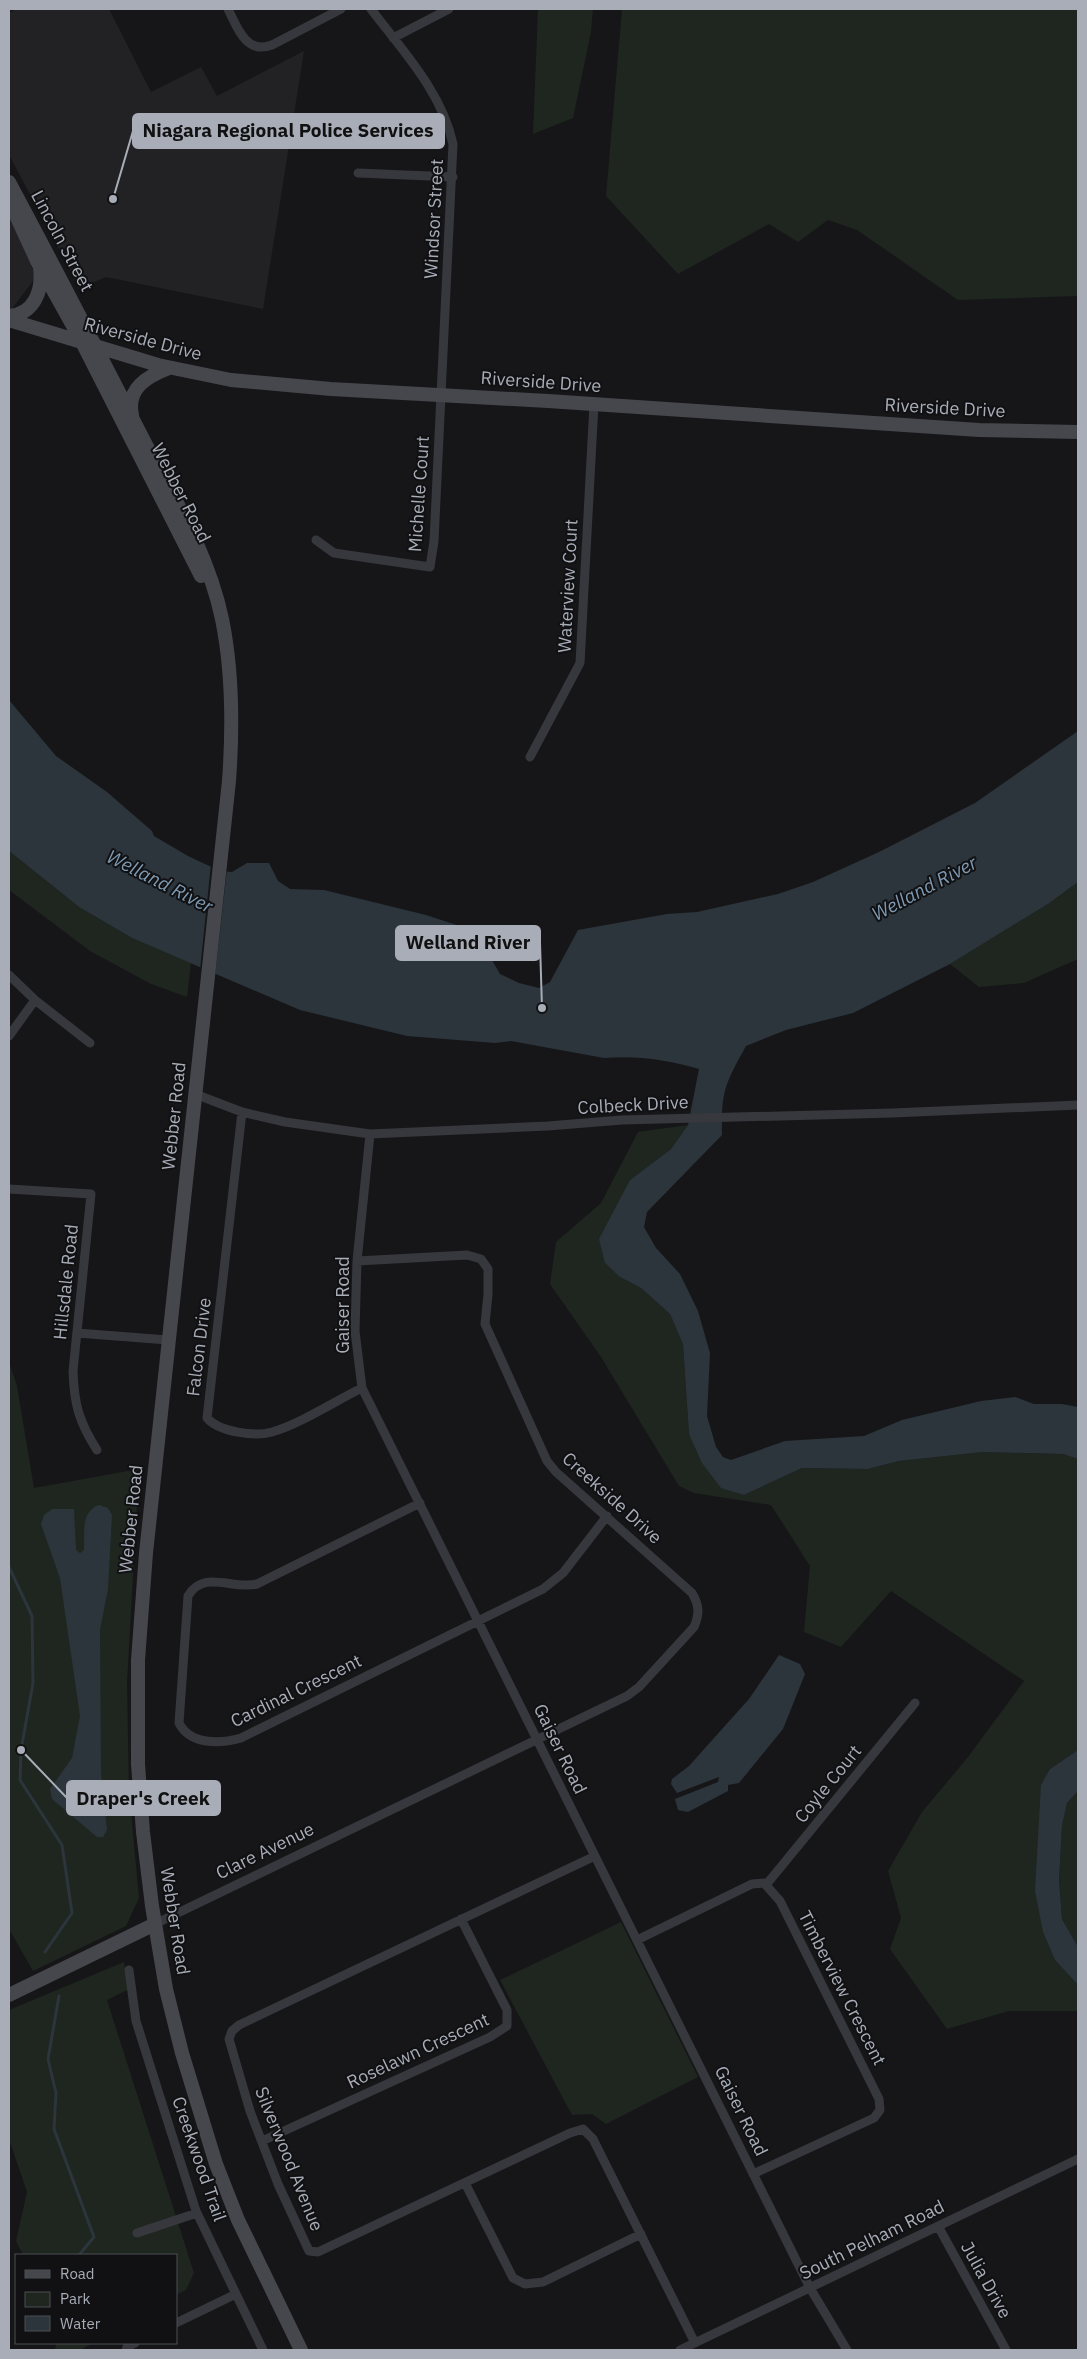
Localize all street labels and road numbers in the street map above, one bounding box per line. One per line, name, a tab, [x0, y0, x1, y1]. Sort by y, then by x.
street label: Windsor Street	[419, 158, 448, 280]
street label: Lincoln Street	[26, 186, 99, 295]
street label: Riverside Drive	[82, 312, 205, 365]
street label: Riverside Drive	[480, 366, 602, 397]
street label: Riverside Drive	[884, 393, 1006, 422]
street label: Michelle Court	[403, 435, 434, 553]
street label: Webber Road	[147, 439, 216, 546]
street label: Waterview Court	[553, 518, 582, 654]
street label: Webber Road	[156, 1061, 191, 1171]
street label: Colbeck Drive	[577, 1090, 689, 1119]
street label: Hillsdale Road	[48, 1223, 83, 1341]
street label: Gaiser Road	[331, 1256, 354, 1354]
street label: Falcon Drive	[181, 1296, 216, 1398]
street label: Creekside Drive	[558, 1447, 667, 1549]
street label: Webber Road	[113, 1464, 148, 1574]
street label: Cardinal Crescent	[227, 1649, 365, 1732]
street label: Gaiser Road	[529, 1700, 592, 1798]
street label: Coyle Court	[789, 1740, 866, 1827]
street label: Clare Avenue	[212, 1817, 318, 1884]
street label: Webber Road	[156, 1865, 195, 1976]
street label: Timberview Crescent	[793, 1907, 891, 2069]
street label: Roselawn Crescent	[343, 2007, 493, 2094]
street label: Gaiser Road	[710, 2062, 773, 2160]
street label: Silverwood Avenue	[250, 2083, 329, 2234]
street label: Creekwood Trail	[167, 2093, 232, 2224]
street label: South Pelham Road	[796, 2195, 948, 2285]
street label: Julia Drive	[956, 2237, 1017, 2322]

